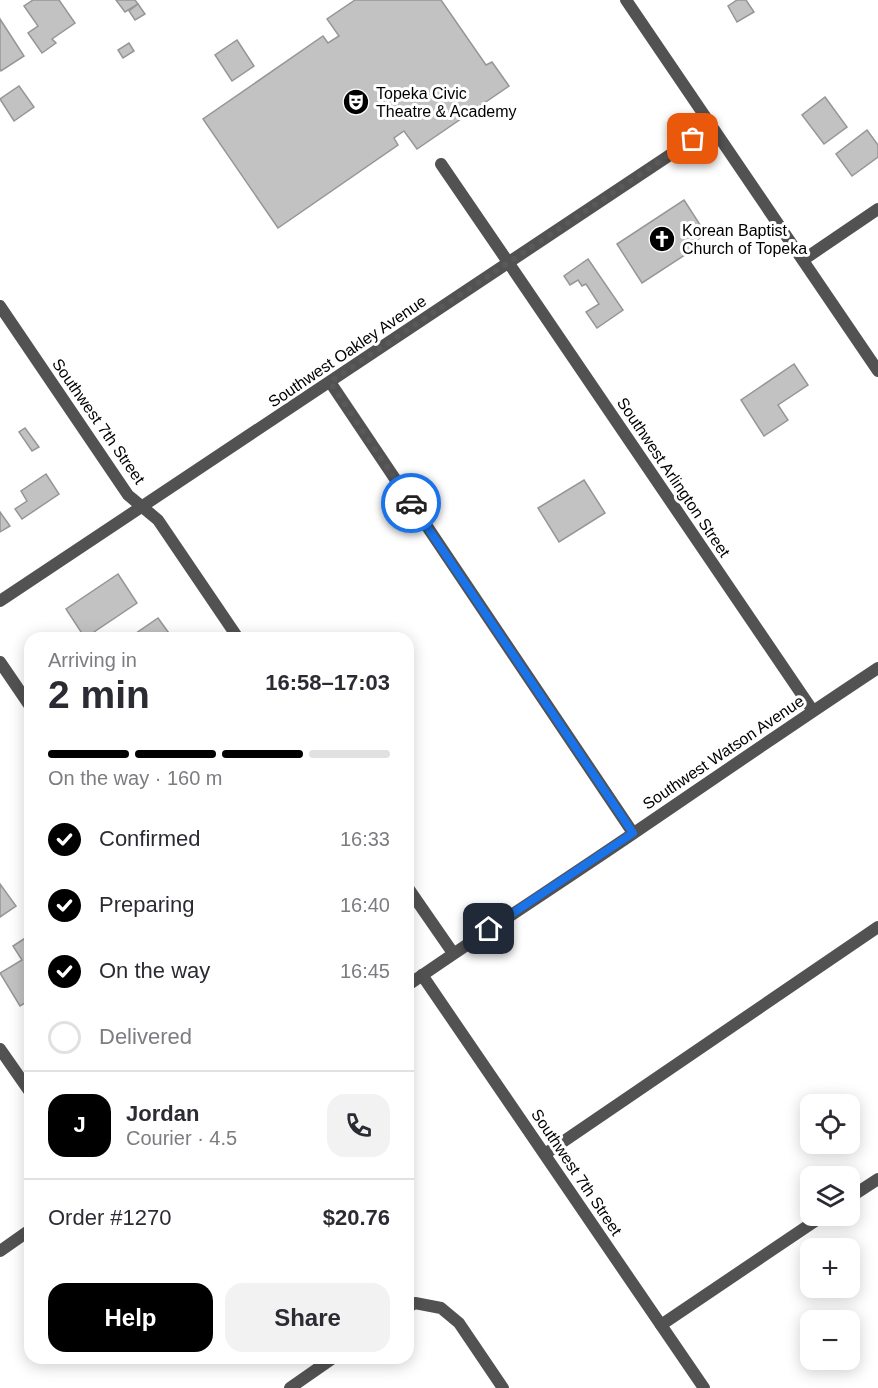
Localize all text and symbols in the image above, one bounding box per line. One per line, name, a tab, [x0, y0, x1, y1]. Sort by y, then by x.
place label: Topeka Civic Theatre & Academy	[376, 85, 517, 120]
theatre icon: Topeka Civic Theatre & Academy	[341, 87, 371, 117]
pin	[667, 113, 718, 164]
icon: bag	[676, 122, 709, 155]
place label: Korean Baptist Church of Topeka	[682, 222, 807, 257]
church icon: Korean Baptist Church of Topeka	[647, 224, 677, 254]
street label: Southwest Oakley Avenue	[265, 292, 429, 411]
street label: Southwest 7th Street	[49, 356, 148, 487]
street label: Southwest Arlington Street	[614, 394, 734, 561]
courier	[381, 473, 441, 533]
icon: car	[395, 487, 428, 520]
text: Arriving in	[48, 649, 137, 671]
text: 16:58–17:03	[265, 670, 390, 695]
text: 2 min	[48, 673, 150, 716]
street label: Southwest Watson Avenue	[640, 692, 807, 813]
text: On the way · 160 m	[48, 767, 223, 789]
icon: check	[48, 823, 81, 856]
text: Confirmed	[99, 826, 200, 851]
text: 16:33	[340, 828, 390, 850]
icon: check	[48, 889, 81, 922]
text: Preparing	[99, 892, 194, 917]
text: 16:40	[340, 894, 390, 916]
pin	[463, 903, 514, 954]
icon: home	[472, 912, 505, 945]
icon: check	[48, 955, 81, 988]
text: On the way	[99, 958, 210, 983]
text: 16:45	[340, 960, 390, 982]
text: Delivered	[99, 1024, 192, 1049]
button: phone	[327, 1094, 390, 1157]
map controls	[800, 1094, 860, 1370]
button: locate	[800, 1094, 860, 1154]
text: Jordan	[126, 1101, 199, 1126]
street label: Southwest 7th Street	[528, 1106, 625, 1239]
text: J	[73, 1112, 86, 1137]
text: Courier · 4.5	[126, 1127, 237, 1149]
button: layers	[800, 1166, 860, 1226]
text: Order #1270	[48, 1205, 172, 1230]
text: $20.76	[323, 1205, 390, 1230]
button: +	[800, 1238, 860, 1298]
button: Help	[48, 1283, 213, 1352]
button: Share	[225, 1283, 390, 1352]
button: −	[800, 1310, 860, 1370]

